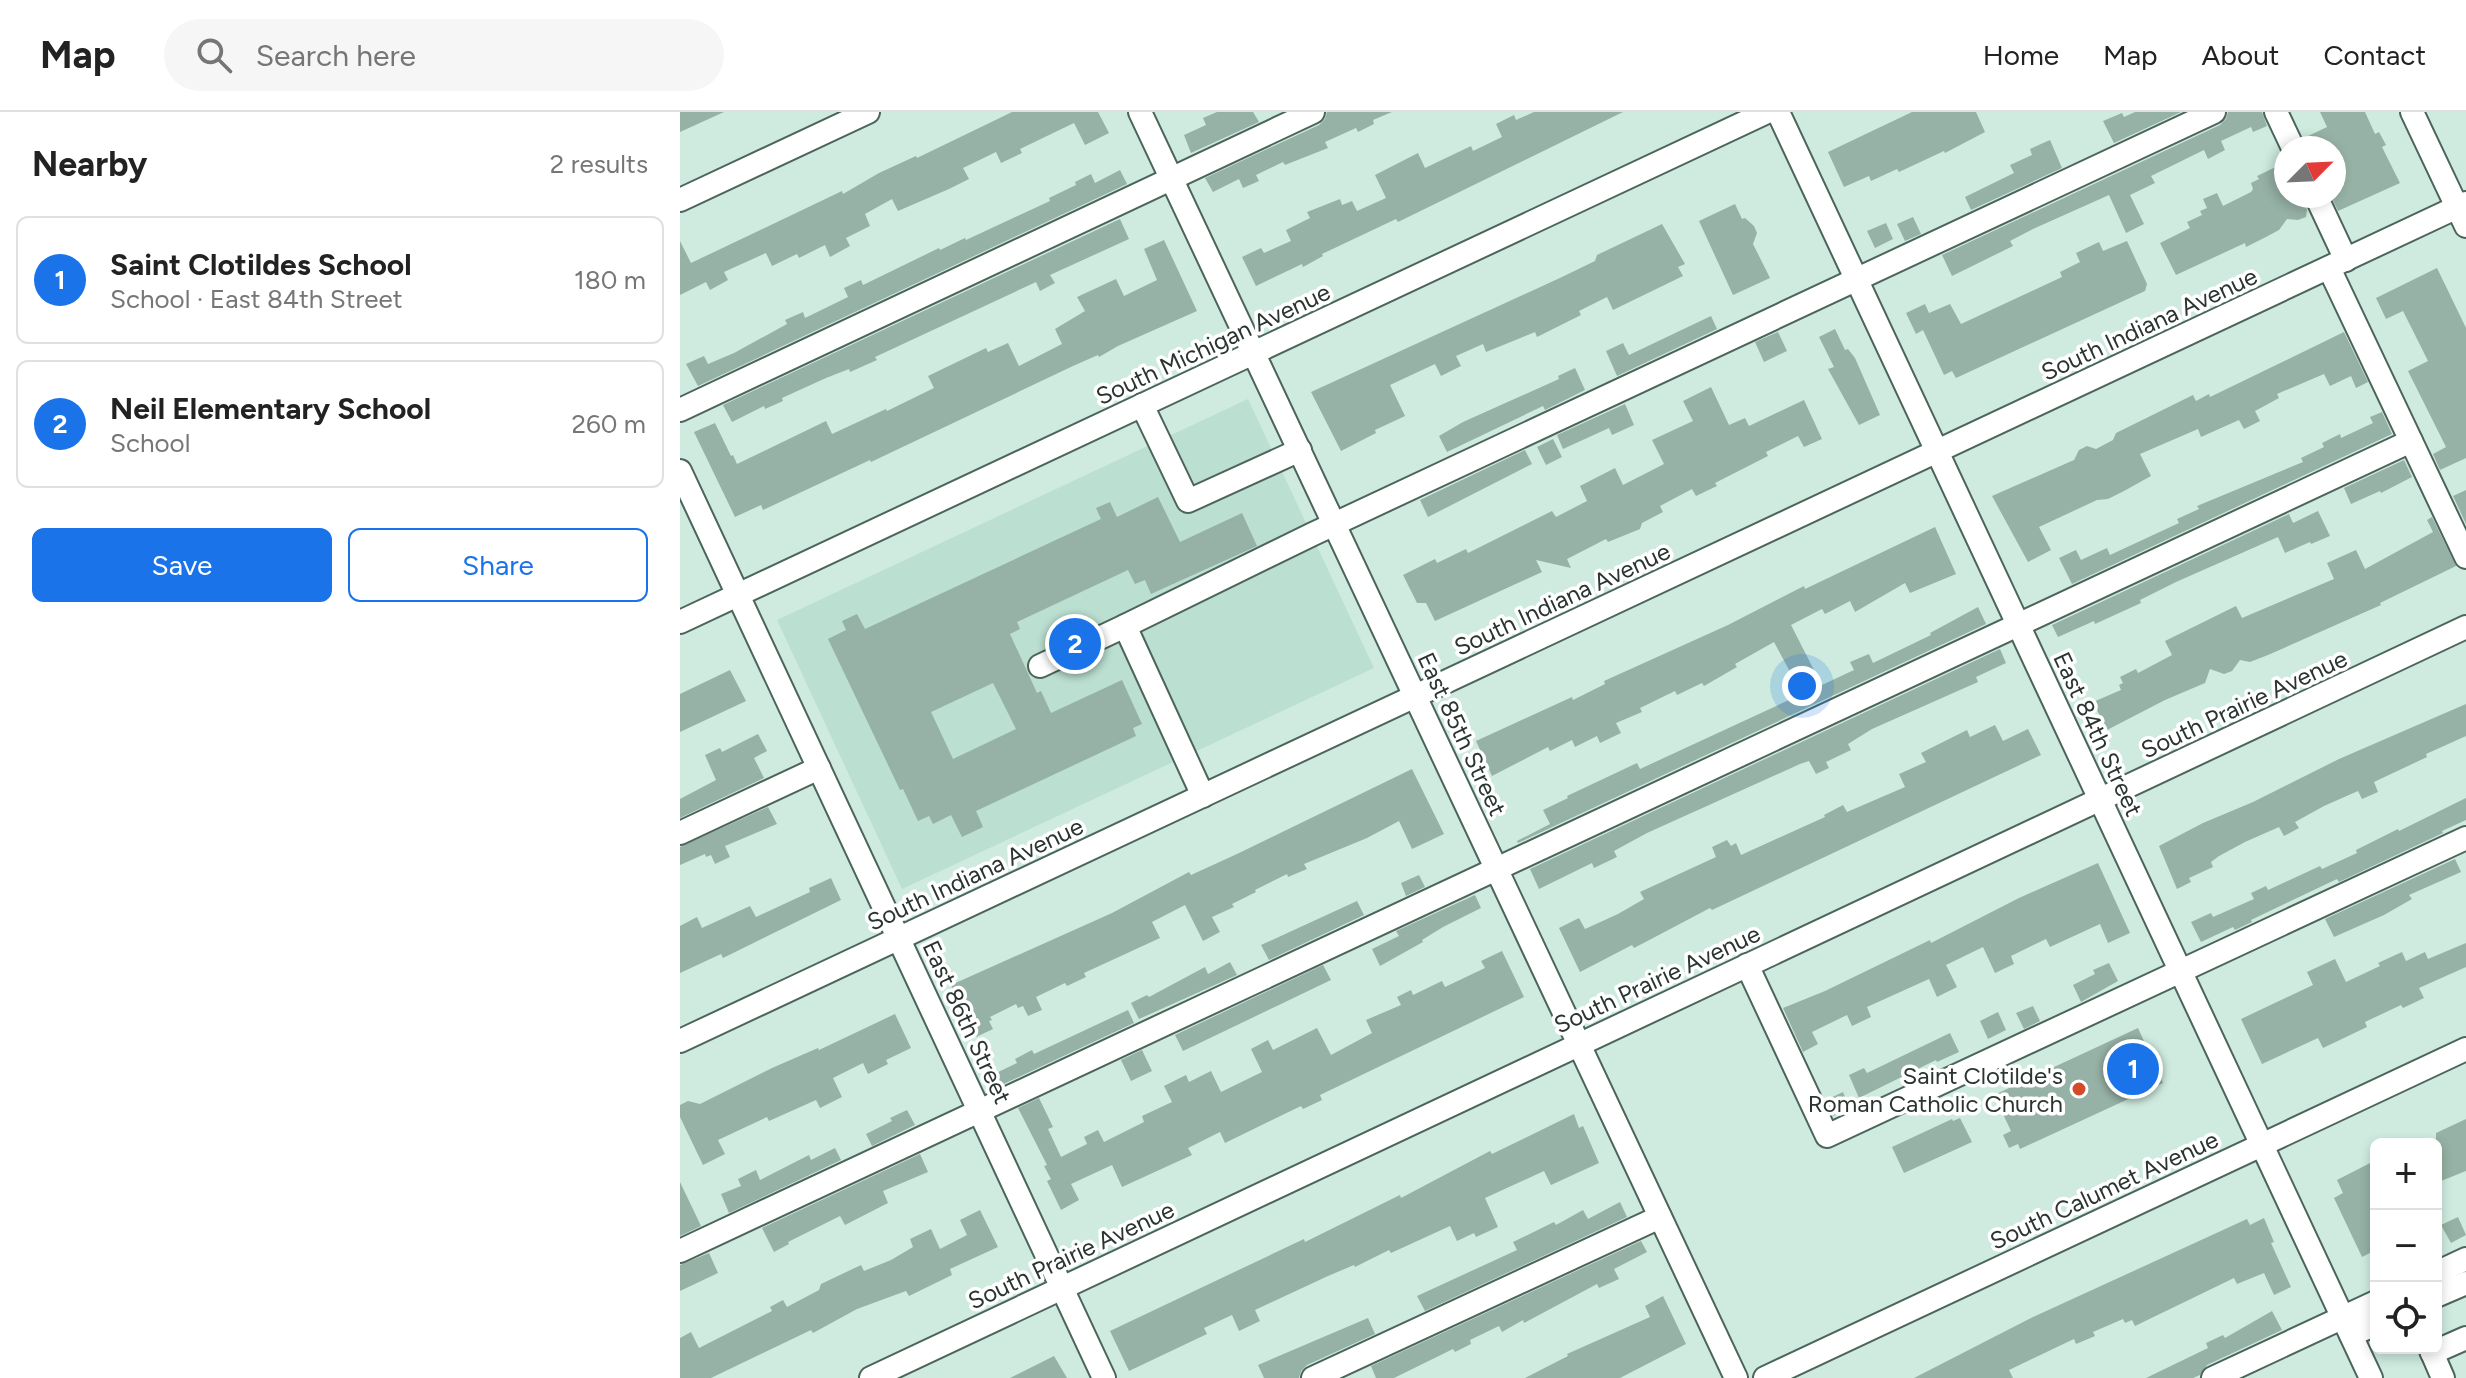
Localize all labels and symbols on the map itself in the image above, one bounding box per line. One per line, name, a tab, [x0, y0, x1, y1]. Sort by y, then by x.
north arrow	[2274, 136, 2346, 208]
street label: South Indiana Avenue	[2036, 261, 2262, 387]
street label: South Michigan Avenue	[1091, 277, 1335, 411]
street label: South Indiana Avenue	[1449, 536, 1675, 662]
pin: 2	[1049, 614, 1101, 674]
street label: South Prairie Avenue	[2136, 644, 2352, 764]
street label: East 84th Street	[2047, 647, 2149, 821]
street label: East 85th Street	[1412, 648, 1512, 820]
your location	[1782, 666, 1822, 706]
street label: South Indiana Avenue	[862, 811, 1088, 937]
street label: South Prairie Avenue	[1549, 919, 1765, 1039]
street label: East 86th Street	[917, 936, 1017, 1108]
pin: 1	[2107, 1039, 2159, 1099]
place label: Saint Clotilde's Roman Catholic Church	[1808, 1061, 2063, 1118]
marker: Saint Clotilde's Roman Catholic Church	[2070, 1080, 2088, 1098]
street label: South Calumet Avenue	[1985, 1124, 2223, 1256]
street label: South Prairie Avenue	[963, 1195, 1179, 1315]

